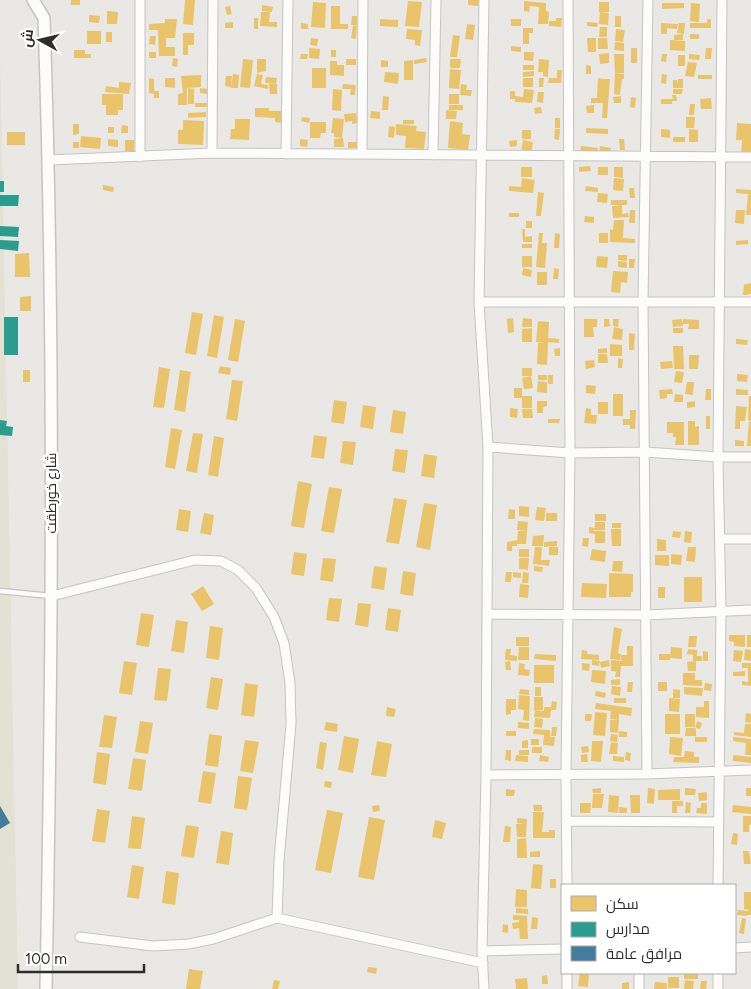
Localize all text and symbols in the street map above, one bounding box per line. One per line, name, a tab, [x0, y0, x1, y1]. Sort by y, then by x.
north arrow	[15, 15, 65, 65]
text: ش	[18, 28, 37, 48]
street label: شارع خورطقت	[43, 453, 60, 533]
legend	[561, 884, 736, 974]
text: سكن	[606, 895, 639, 914]
text: مدارس	[606, 920, 650, 939]
scale bar	[18, 942, 144, 974]
text: مرافق عامة	[606, 945, 682, 964]
text: 100 m	[25, 950, 67, 968]

